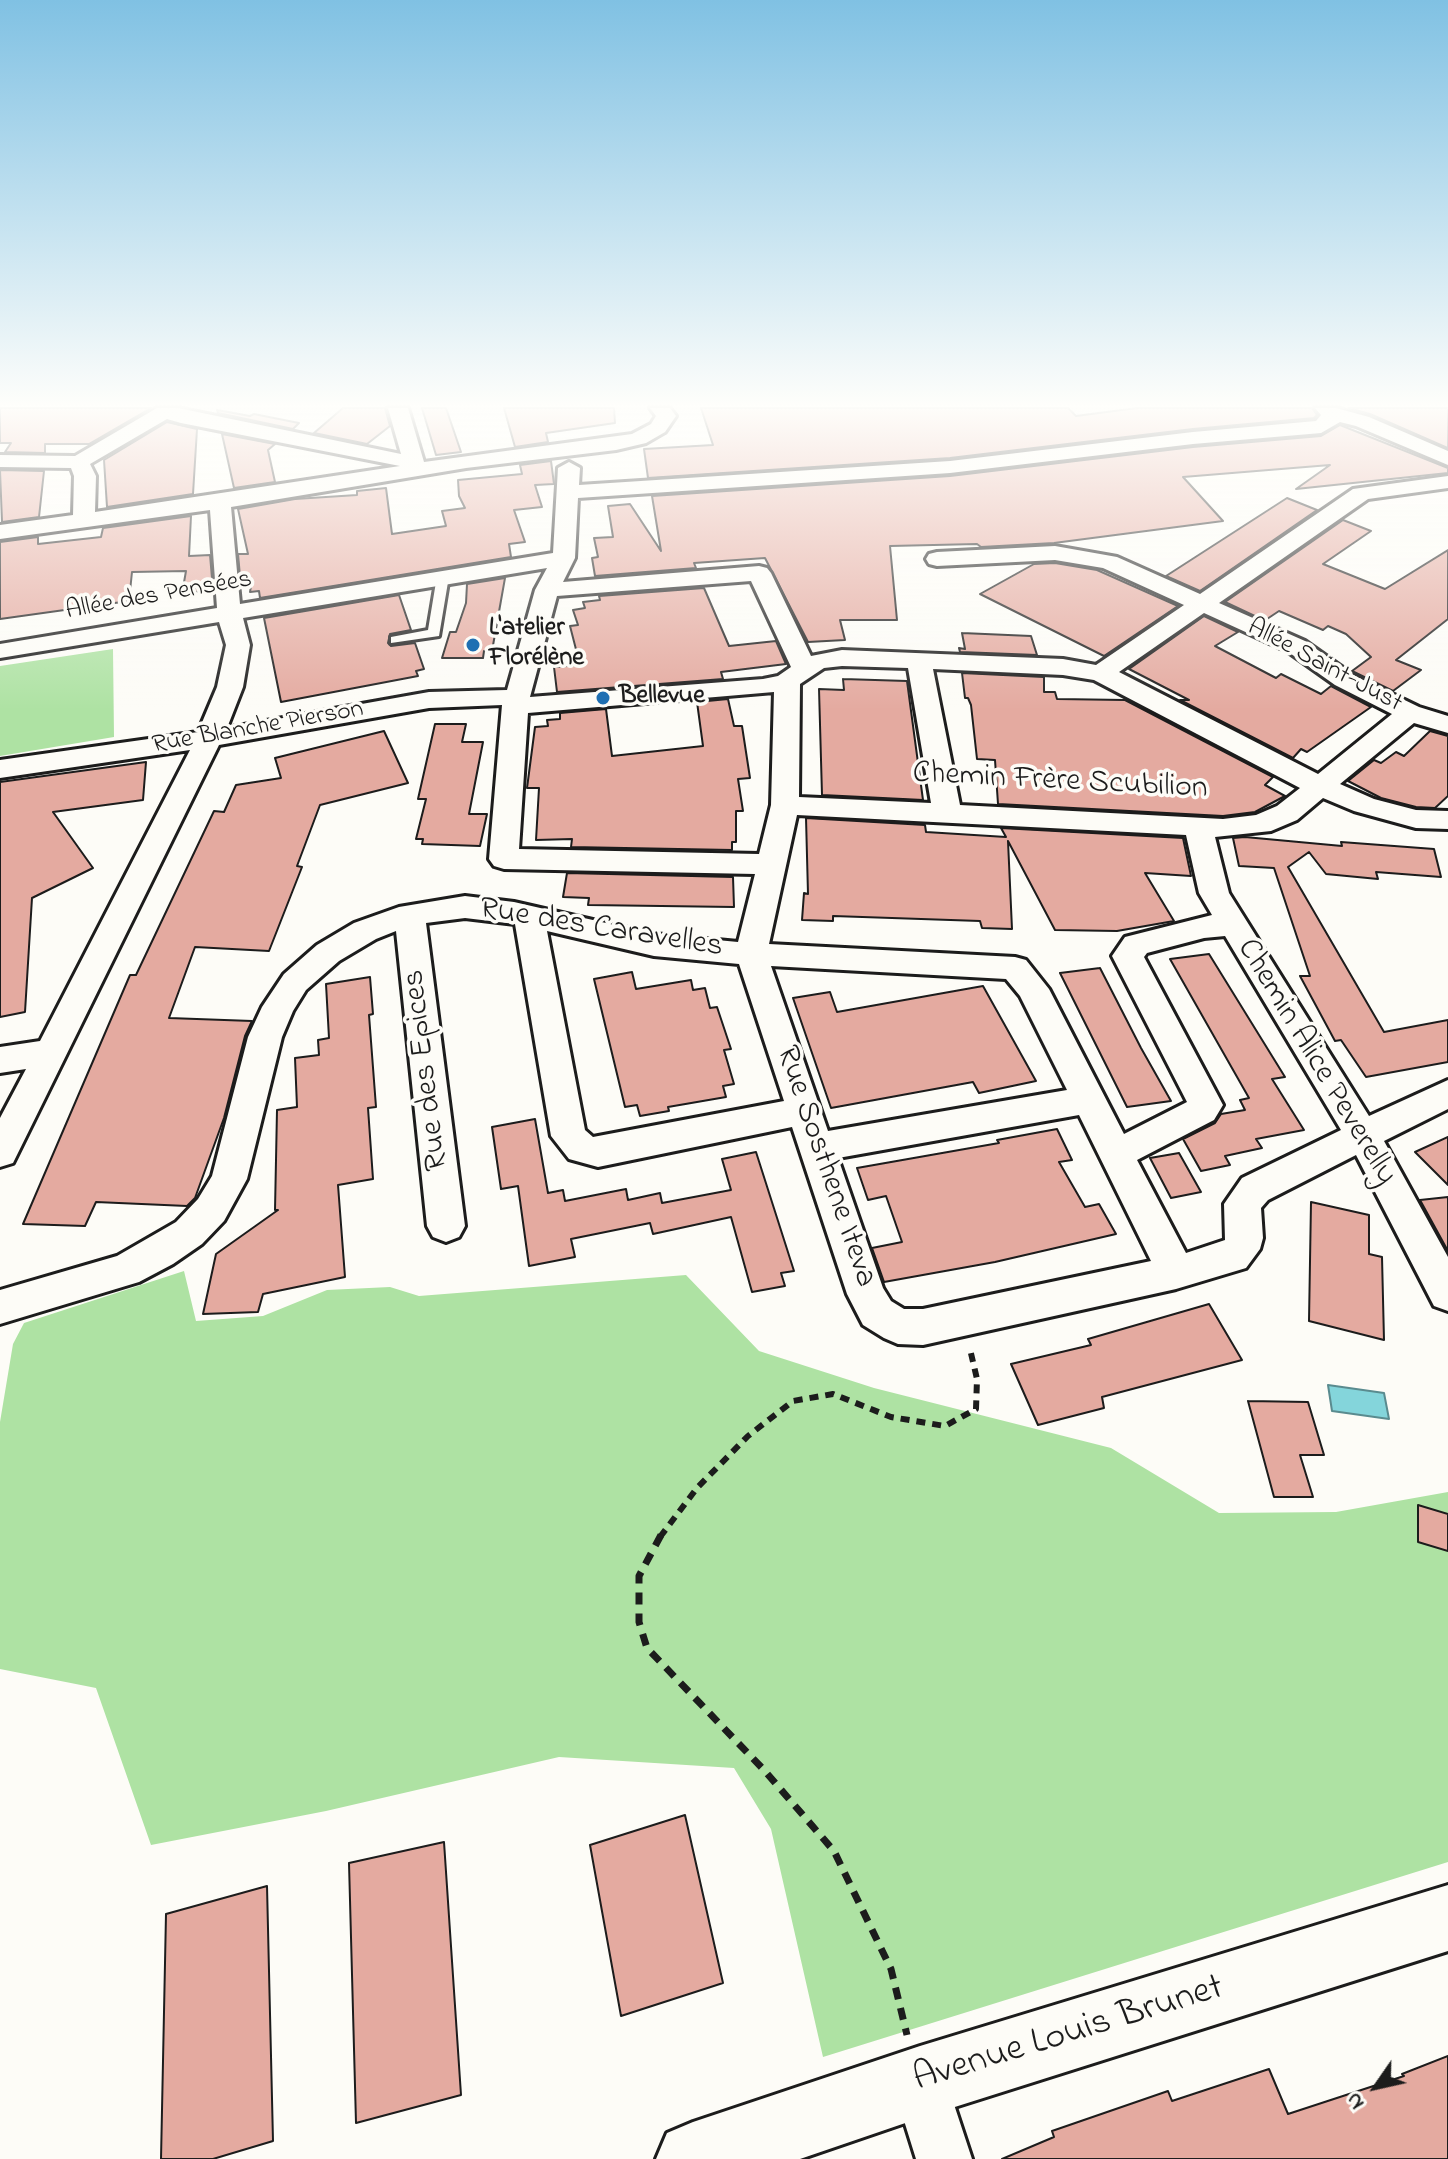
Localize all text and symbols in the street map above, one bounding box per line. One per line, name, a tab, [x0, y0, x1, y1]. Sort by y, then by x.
street label: Allée des Pensées	[64, 565, 254, 629]
street label: Allée Saint-Just	[1241, 613, 1407, 721]
place label: L'atelier Florélène	[489, 614, 584, 676]
marker: L'atelier Florélène	[464, 636, 482, 654]
place label: Bellevue	[619, 682, 705, 714]
marker: Bellevue	[594, 689, 612, 707]
street label: Rue Blanche Pierson	[150, 695, 366, 763]
street label: Chemin Frère Scubilion	[912, 756, 1208, 810]
street label: Rue des Caravelles	[477, 892, 725, 968]
street label: Chemin Alice Peverelly	[1226, 933, 1404, 1193]
street label: Rue des Epices	[397, 967, 459, 1173]
street label: Rue Sosthene Iteva	[765, 1041, 883, 1293]
street label: Avenue Louis Brunet	[908, 1967, 1230, 2105]
north arrow	[1336, 2047, 1416, 2127]
text: N	[1339, 2085, 1374, 2116]

